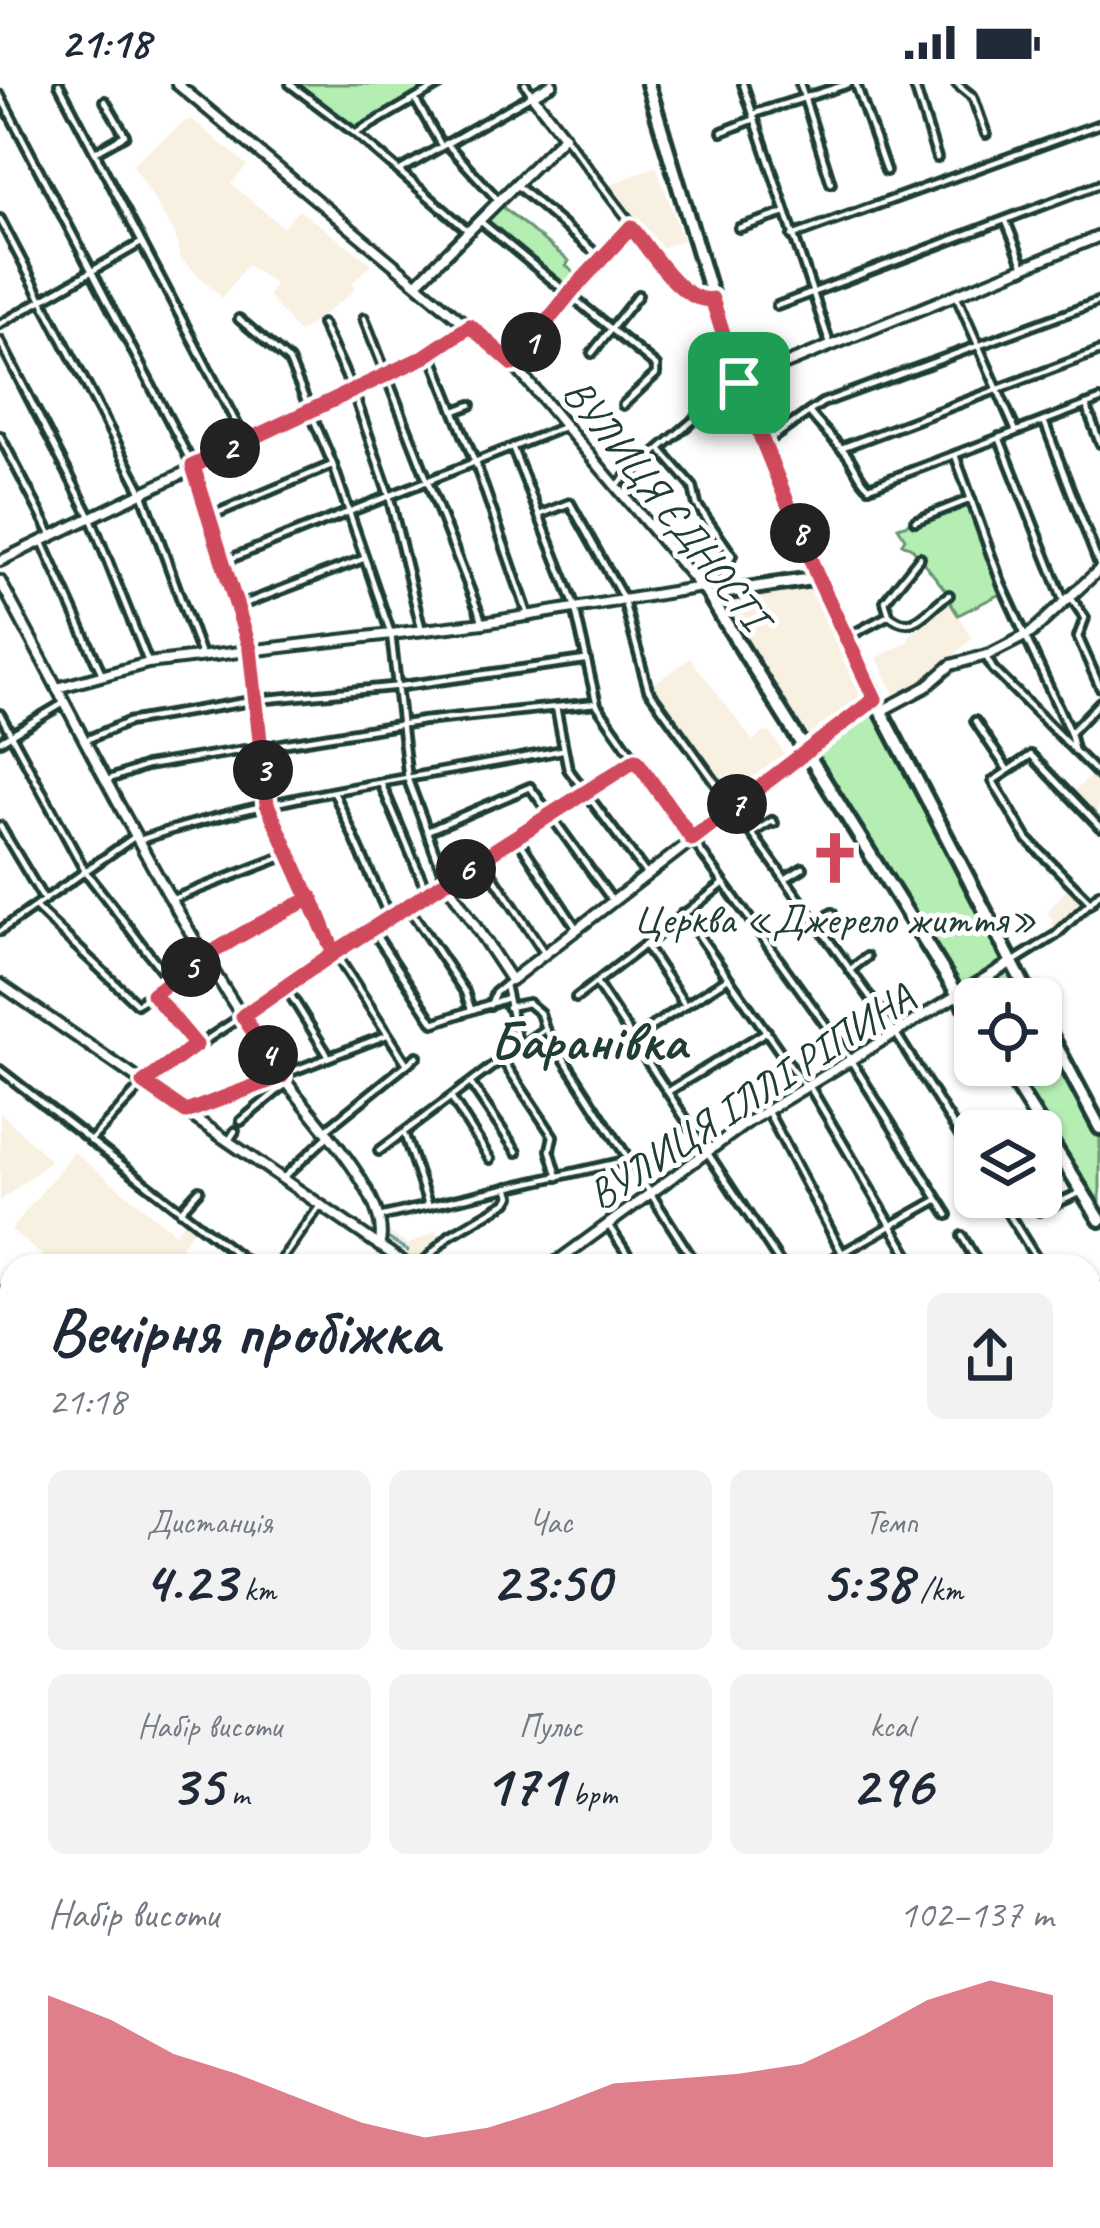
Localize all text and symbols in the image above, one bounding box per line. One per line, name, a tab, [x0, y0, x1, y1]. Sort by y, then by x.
text: 21:18	[60, 14, 150, 71]
pin: 1	[501, 312, 561, 372]
text: 1	[524, 321, 538, 363]
pin	[688, 332, 790, 434]
icon: arrive	[706, 350, 772, 416]
street label: ВУЛИЦЯ ЄДНОСТІ	[551, 368, 786, 647]
pin: 2	[200, 418, 260, 478]
text: 2	[223, 427, 237, 469]
pin: 8	[770, 503, 830, 563]
text: 8	[793, 512, 807, 554]
pin: 3	[233, 740, 293, 800]
text: 3	[256, 749, 270, 791]
pin: 7	[707, 774, 767, 834]
text: 7	[730, 783, 744, 825]
church icon: Церква «Джерело життя»	[806, 829, 864, 887]
pin: 6	[436, 839, 496, 899]
text: 6	[458, 848, 474, 890]
place label: Церква «Джерело життя»	[633, 893, 1037, 946]
pin: 5	[161, 937, 221, 997]
text: 5	[184, 946, 198, 988]
street label: ВУЛИЦЯ ІЛЛІ РІПИНА	[578, 971, 924, 1221]
map controls	[954, 978, 1062, 1218]
button: locate	[954, 978, 1062, 1086]
district label: Баранівка	[490, 1007, 690, 1075]
pin: 4	[238, 1025, 298, 1085]
text: 4	[261, 1034, 275, 1076]
button: layers	[954, 1110, 1062, 1218]
text: Вечірня пробіжка	[48, 1290, 439, 1373]
button: share	[927, 1293, 1053, 1419]
text: 21:18	[48, 1377, 126, 1426]
text: Дистанція	[146, 1501, 273, 1543]
text: Час	[529, 1501, 572, 1543]
text: Темп	[865, 1501, 918, 1543]
text: 4.23	[143, 1543, 236, 1619]
text: 23:50	[491, 1543, 610, 1619]
text: 5:38	[820, 1543, 912, 1619]
text: km	[236, 1569, 276, 1611]
text: /km	[912, 1569, 963, 1611]
text: Набір висоти	[137, 1705, 282, 1747]
text: Пульс	[519, 1705, 582, 1747]
text: kcal	[870, 1705, 913, 1747]
text: 35	[170, 1747, 223, 1823]
text: 171	[483, 1747, 564, 1823]
text: 296	[851, 1747, 932, 1823]
text: m	[223, 1773, 249, 1815]
text: bpm	[564, 1773, 618, 1815]
text: Набір висоти	[48, 1890, 218, 1939]
text: 102–137 m	[899, 1890, 1053, 1939]

